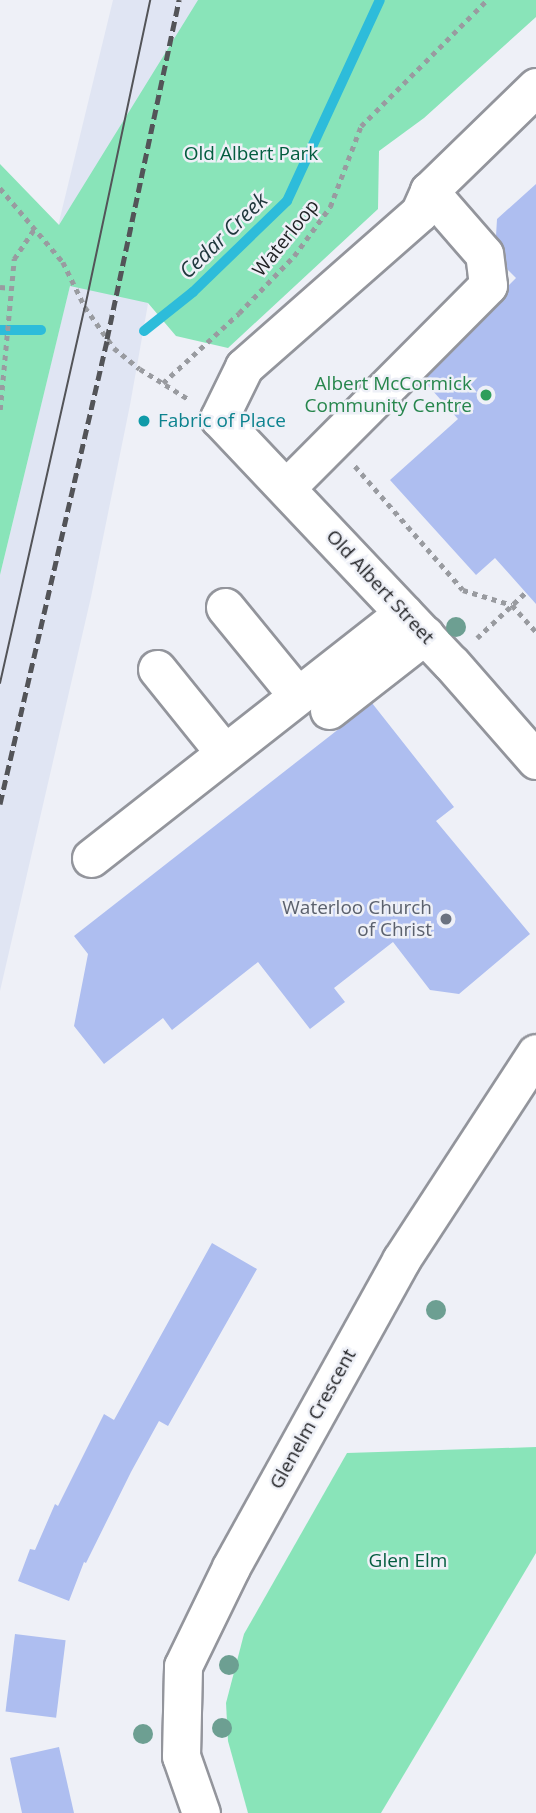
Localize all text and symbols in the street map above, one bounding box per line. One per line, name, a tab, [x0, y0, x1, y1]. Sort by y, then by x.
park label: Old Albert Park	[184, 143, 318, 165]
water label: Cedar Creek	[174, 187, 272, 283]
street label: Waterloop	[248, 195, 324, 281]
place label: Albert McCormick Community Centre	[305, 373, 472, 417]
marker: Albert McCormick Community Centre	[478, 387, 494, 403]
place label: Fabric of Place	[158, 410, 286, 432]
marker: Fabric of Place	[136, 413, 152, 429]
street label: Old Albert Street	[321, 525, 439, 649]
place label: Waterloo Church of Christ	[282, 897, 432, 941]
marker: Waterloo Church of Christ	[438, 911, 454, 927]
street label: Glenelm Crescent	[265, 1345, 361, 1493]
park label: Glen Elm	[369, 1550, 447, 1572]

